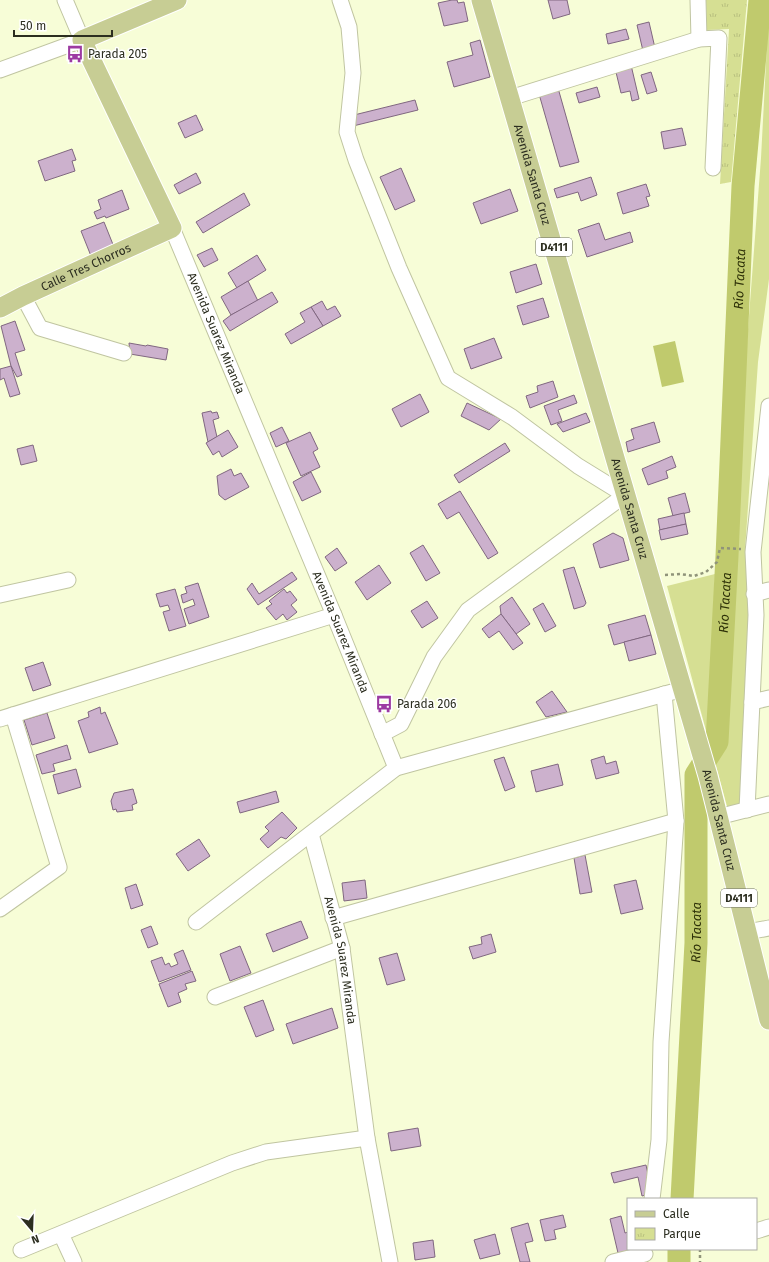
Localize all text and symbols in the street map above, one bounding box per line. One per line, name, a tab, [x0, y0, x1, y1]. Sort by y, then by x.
scale bar	[14, 12, 112, 38]
text: 50 m	[20, 19, 46, 33]
bus stop icon: Parada 205	[65, 44, 85, 64]
place label: Parada 205	[88, 47, 147, 61]
street label: Avenida Santa Cruz	[511, 123, 553, 227]
road number: D4111	[536, 238, 572, 256]
street label: Calle Tres Chorros	[39, 241, 133, 294]
water label: Río Tacata	[730, 248, 748, 310]
street label: Avenida Suarez Miranda	[184, 270, 248, 396]
street label: Avenida Santa Cruz	[608, 457, 651, 561]
street label: Avenida Suarez Miranda	[310, 569, 372, 695]
water label: Río Tacata	[715, 572, 734, 633]
bus stop icon: Parada 206	[374, 694, 394, 714]
place label: Parada 206	[397, 697, 457, 711]
street label: Avenida Santa Cruz	[699, 768, 738, 872]
road number: D4111	[721, 889, 757, 907]
street label: Avenida Suarez Miranda	[321, 895, 359, 1025]
water label: Río Tacata	[687, 902, 704, 963]
legend	[627, 1198, 757, 1250]
text: Calle	[663, 1207, 690, 1221]
north arrow	[12, 1210, 52, 1250]
text: Parque	[663, 1227, 701, 1241]
text: N	[30, 1232, 41, 1246]

